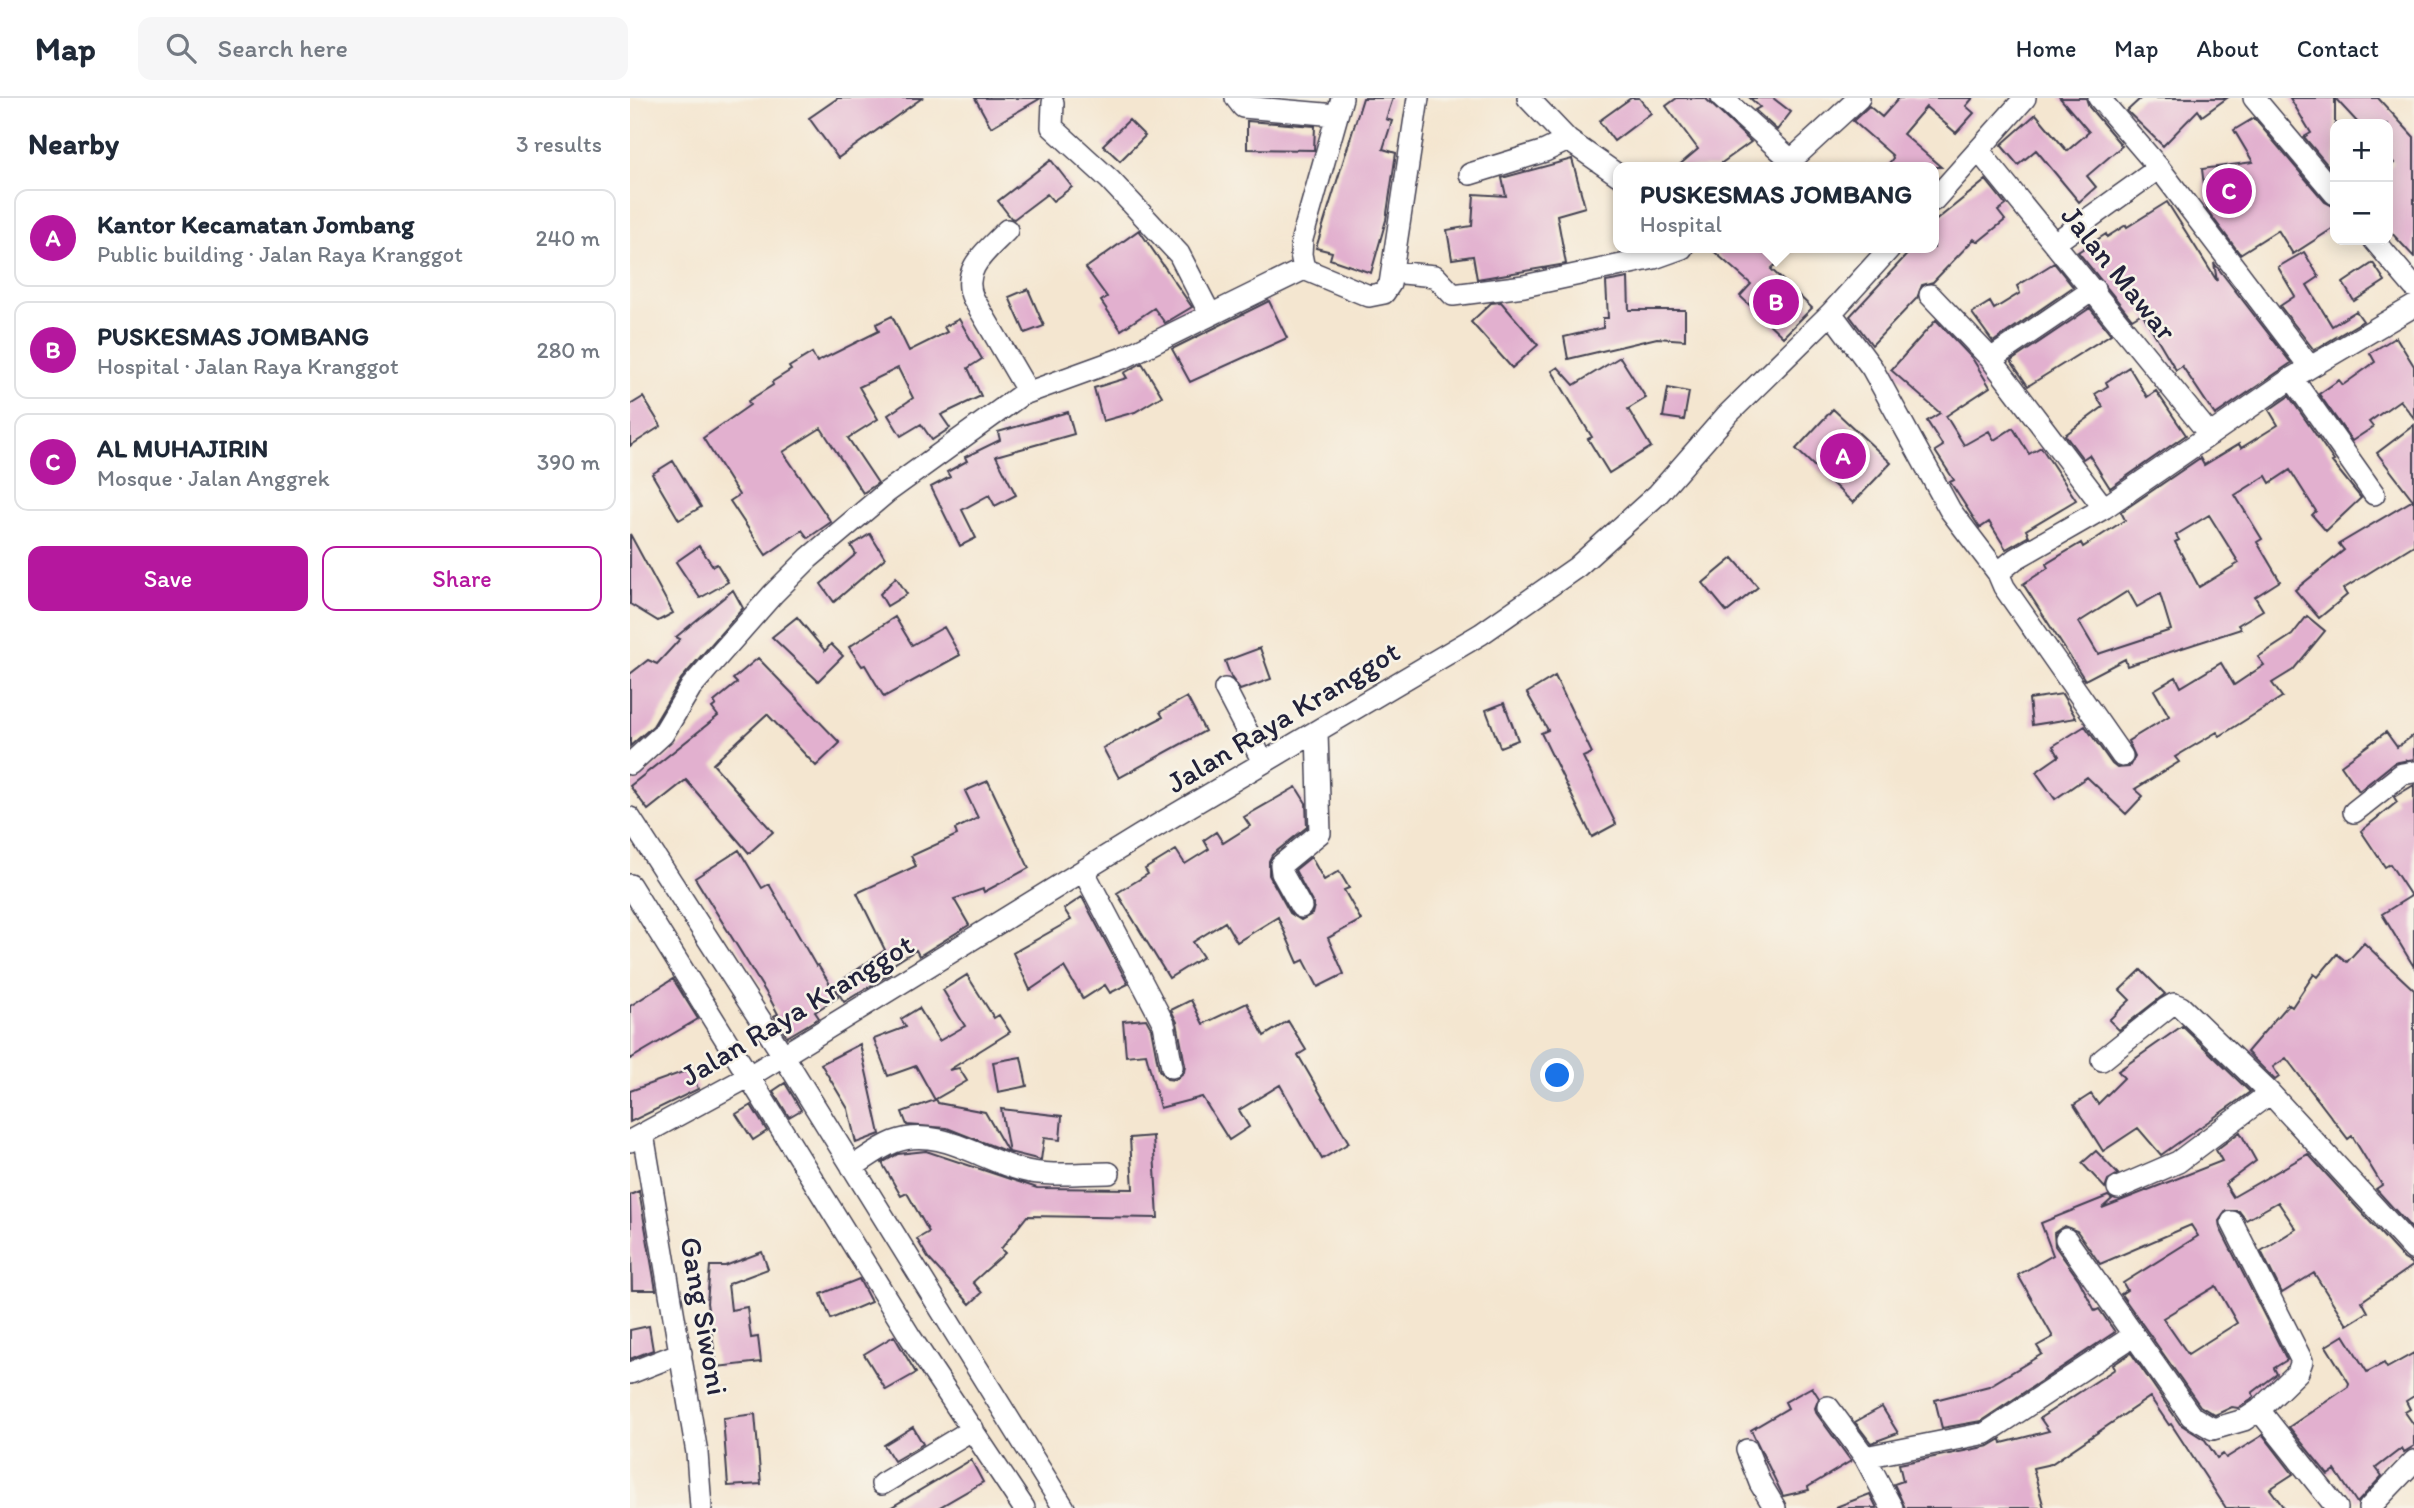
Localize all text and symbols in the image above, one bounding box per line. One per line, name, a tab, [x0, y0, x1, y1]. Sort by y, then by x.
search box	[138, 17, 628, 80]
text: Map	[35, 29, 96, 68]
icon: search	[162, 29, 200, 67]
text: Search here	[218, 32, 348, 64]
text: Home	[2016, 34, 2076, 63]
text: Map	[2114, 34, 2158, 63]
text: About	[2196, 34, 2259, 63]
text: Contact	[2297, 34, 2379, 63]
map controls	[2330, 119, 2393, 245]
button: +	[2330, 119, 2393, 182]
text: Nearby	[28, 125, 119, 162]
text: 3 results	[516, 130, 602, 158]
popup	[1613, 162, 1939, 253]
pin: C	[2206, 165, 2252, 217]
text: PUSKESMAS JOMBANG	[1640, 178, 1912, 210]
button: −	[2330, 182, 2393, 245]
street label: Jalan Mawar	[2054, 198, 2185, 348]
text: Kantor Kecamatan Jombang	[97, 208, 414, 240]
text: Hospital	[1640, 210, 1722, 238]
text: A	[46, 224, 60, 252]
text: 240 m	[535, 224, 600, 252]
text: Public building · Jalan Raya Kranggot	[97, 240, 463, 268]
pin: B	[1753, 276, 1799, 328]
text: PUSKESMAS JOMBANG	[97, 320, 369, 352]
text: B	[46, 336, 60, 364]
text: 280 m	[537, 336, 600, 364]
text: Hospital · Jalan Raya Kranggot	[97, 352, 399, 380]
pin: A	[1820, 430, 1866, 482]
text: AL MUHAJIRIN	[97, 432, 268, 464]
text: C	[46, 448, 60, 476]
text: 390 m	[537, 448, 600, 476]
text: Mosque · Jalan Anggrek	[97, 464, 330, 492]
button: Save	[28, 546, 308, 611]
button: Share	[322, 546, 602, 611]
street label: Jalan Raya Kranggot	[1159, 632, 1406, 801]
street label: Jalan Raya Kranggot	[673, 925, 920, 1094]
your location	[1540, 1058, 1574, 1092]
street label: Gang Siwoni	[672, 1234, 737, 1398]

